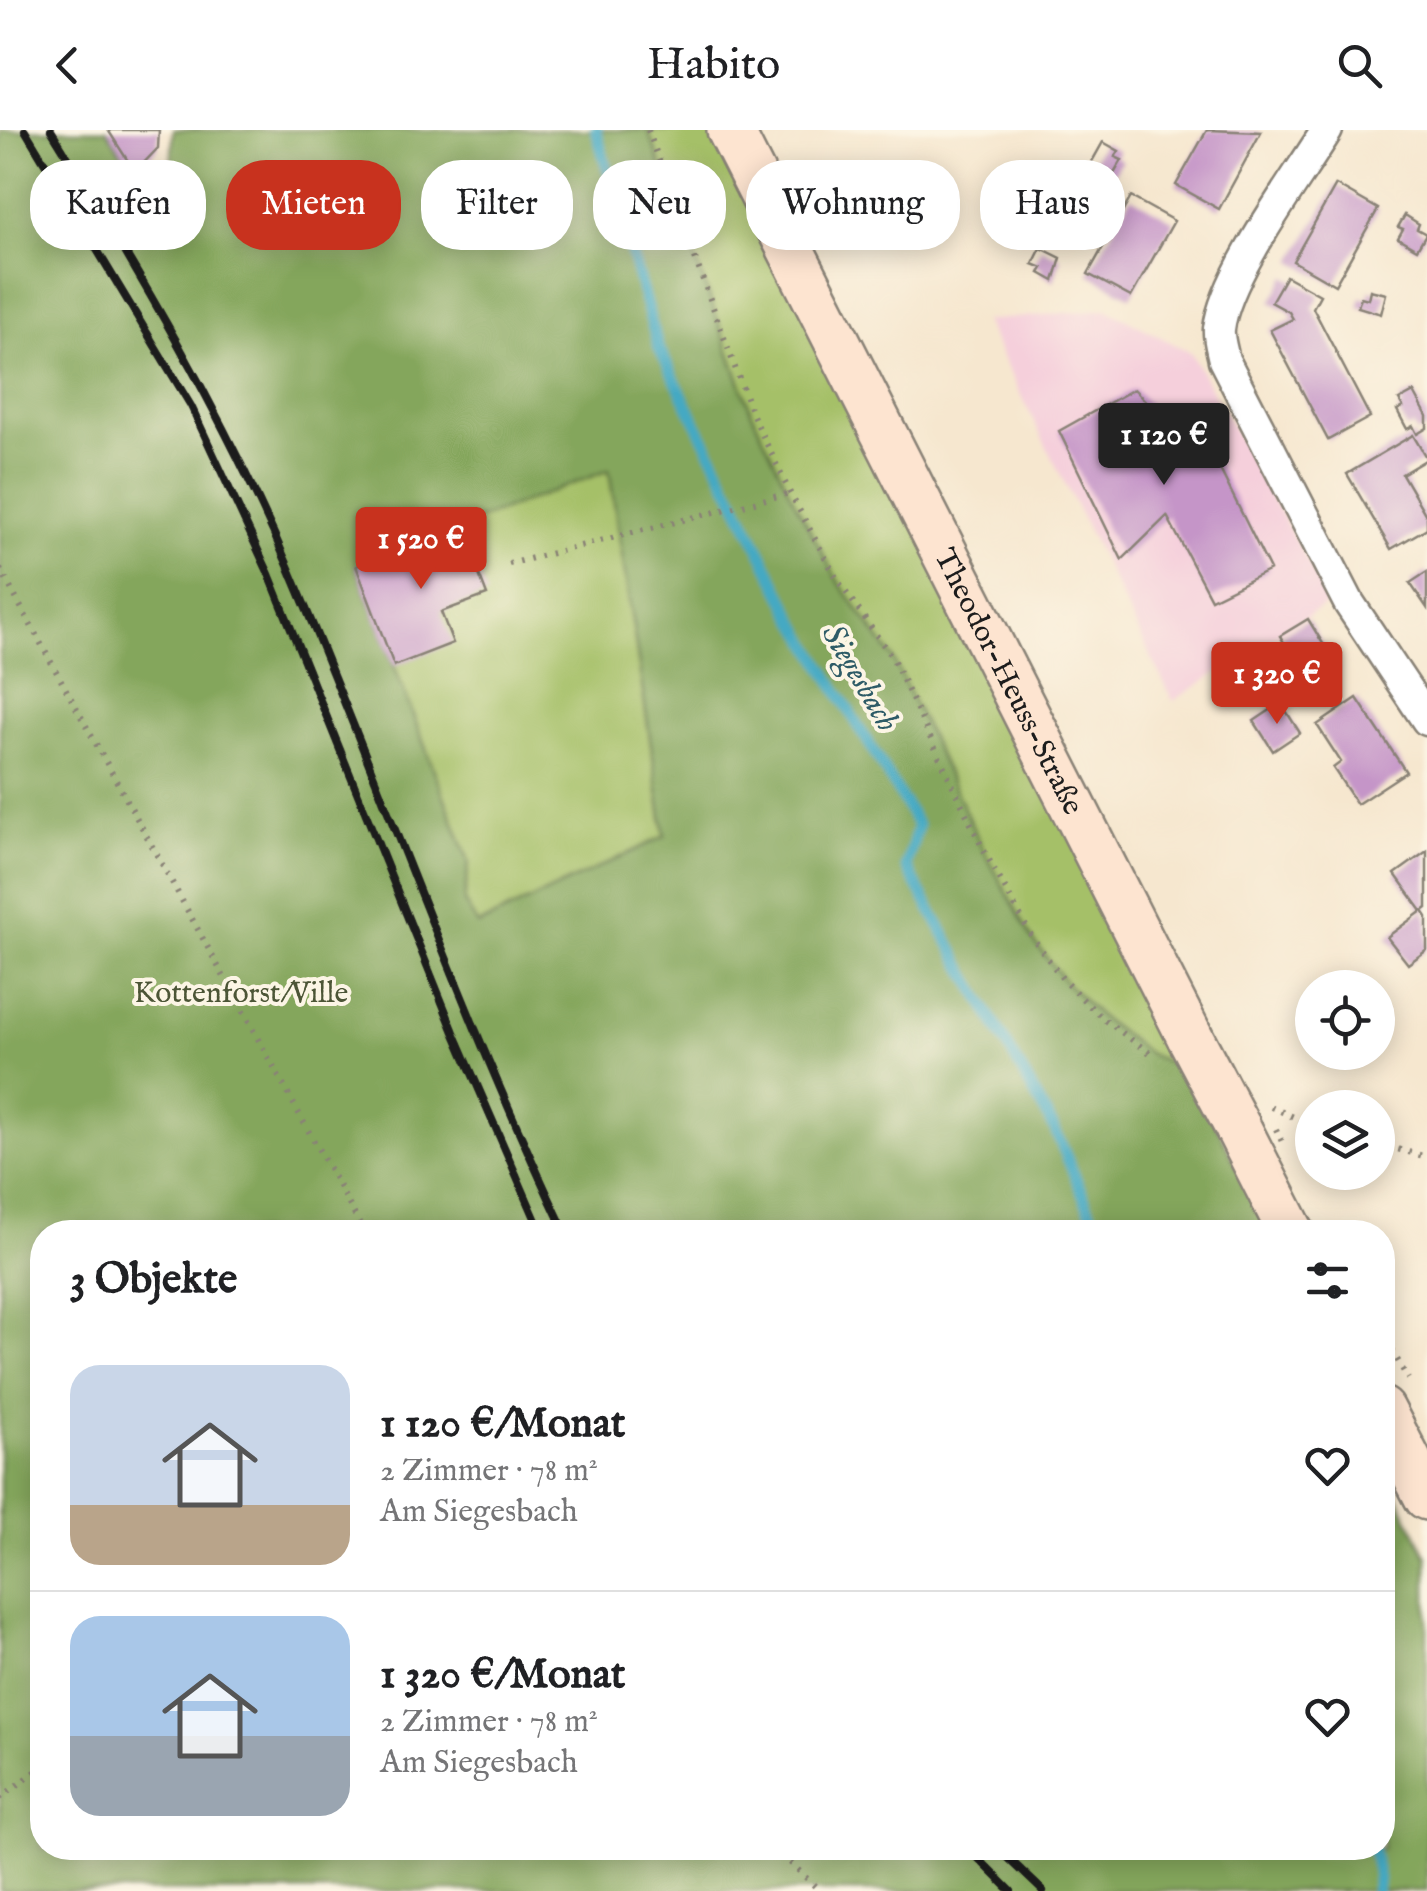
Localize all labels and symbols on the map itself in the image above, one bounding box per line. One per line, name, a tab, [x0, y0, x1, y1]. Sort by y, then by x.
pin: 1 120 €	[1072, 403, 1256, 488]
pin: 1 520 €	[329, 507, 513, 592]
street label: Theodor-Heuss-Straße	[924, 543, 1091, 822]
water label: Siegesbach	[811, 617, 907, 739]
pin: 1 320 €	[1185, 642, 1369, 727]
park label: Kottenforst/Ville	[134, 975, 348, 1013]

